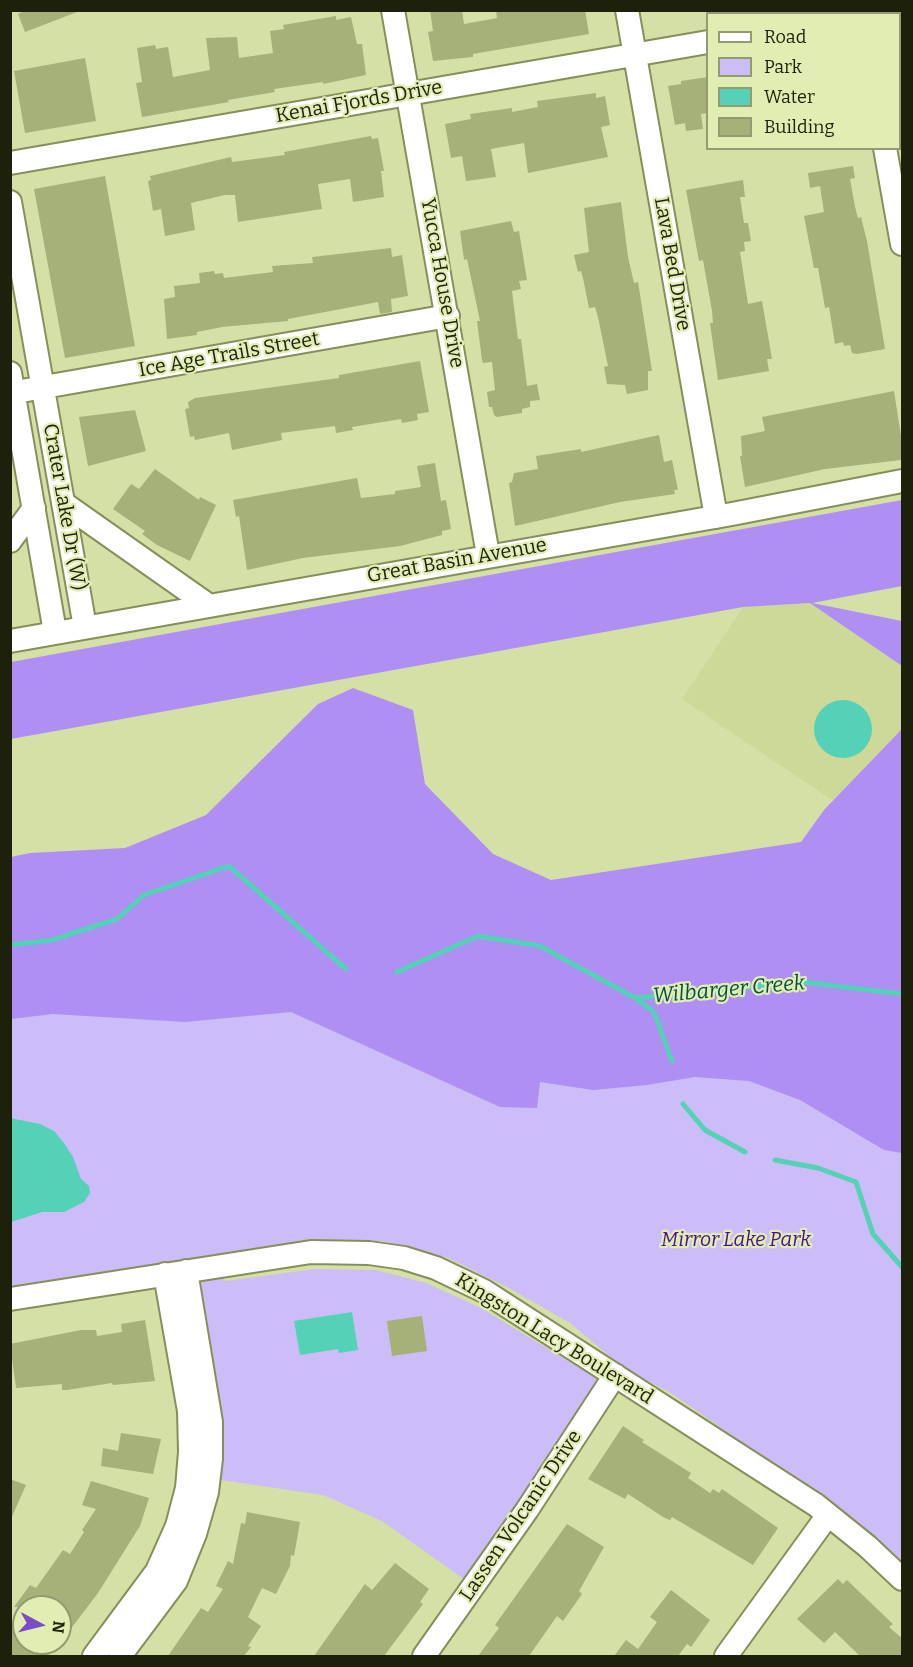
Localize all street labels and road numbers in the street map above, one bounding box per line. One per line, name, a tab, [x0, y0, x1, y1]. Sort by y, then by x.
street label: Kenai Fjords Drive	[274, 76, 444, 128]
street label: Lava Bed Drive	[648, 195, 696, 333]
street label: Yucca House Drive	[415, 196, 469, 370]
street label: Ice Age Trails Street	[137, 327, 321, 383]
street label: Crater Lake Dr (W)	[37, 422, 91, 592]
street label: Great Basin Avenue	[365, 533, 549, 589]
street label: Kingston Lacy Boulevard	[451, 1268, 657, 1410]
street label: Lassen Volcanic Drive	[455, 1426, 587, 1606]

